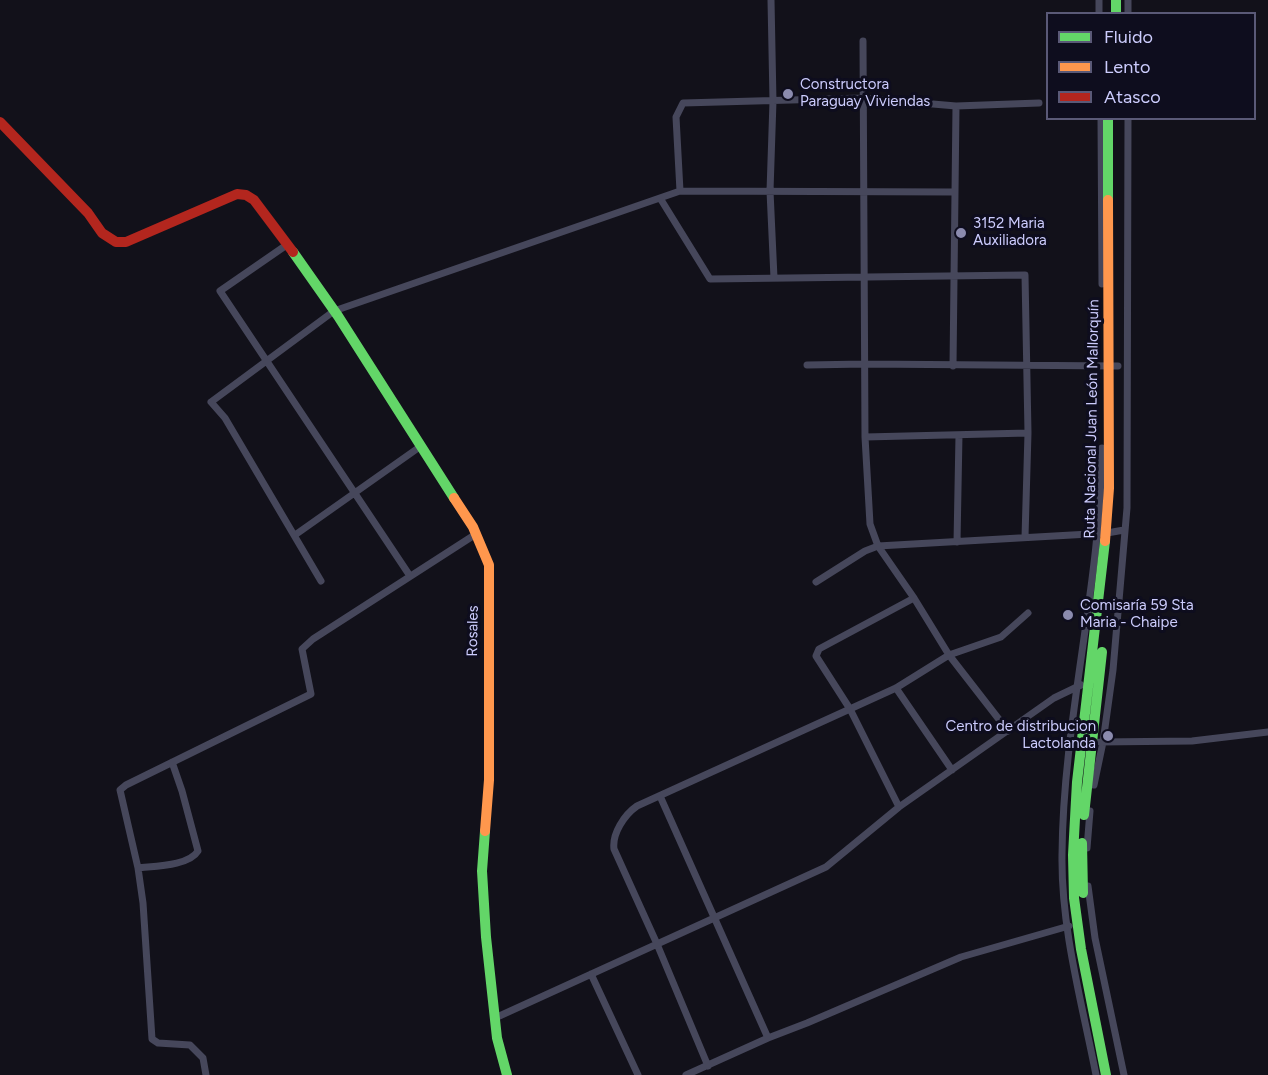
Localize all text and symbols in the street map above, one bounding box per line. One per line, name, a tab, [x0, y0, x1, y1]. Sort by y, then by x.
legend	[1046, 12, 1256, 120]
text: Fluido	[1104, 26, 1153, 48]
text: Lento	[1104, 56, 1150, 78]
place label: Constructora Paraguay Viviendas	[800, 76, 930, 111]
text: Atasco	[1104, 86, 1161, 108]
marker: Constructora Paraguay Viviendas	[781, 87, 795, 101]
place label: 3152 Maria Auxiliadora	[973, 215, 1047, 250]
marker: 3152 Maria Auxiliadora	[954, 226, 968, 240]
street label: Ruta Nacional Juan León Mallorquín	[1081, 299, 1103, 539]
place label: Comisaría 59 Sta Maria - Chaipe	[1080, 597, 1194, 632]
street label: Rosales	[464, 605, 482, 657]
marker: Comisaría 59 Sta Maria - Chaipe	[1061, 608, 1075, 622]
place label: Centro de distribucion Lactolanda	[945, 718, 1096, 753]
marker: Centro de distribucion Lactolanda	[1101, 729, 1115, 743]

